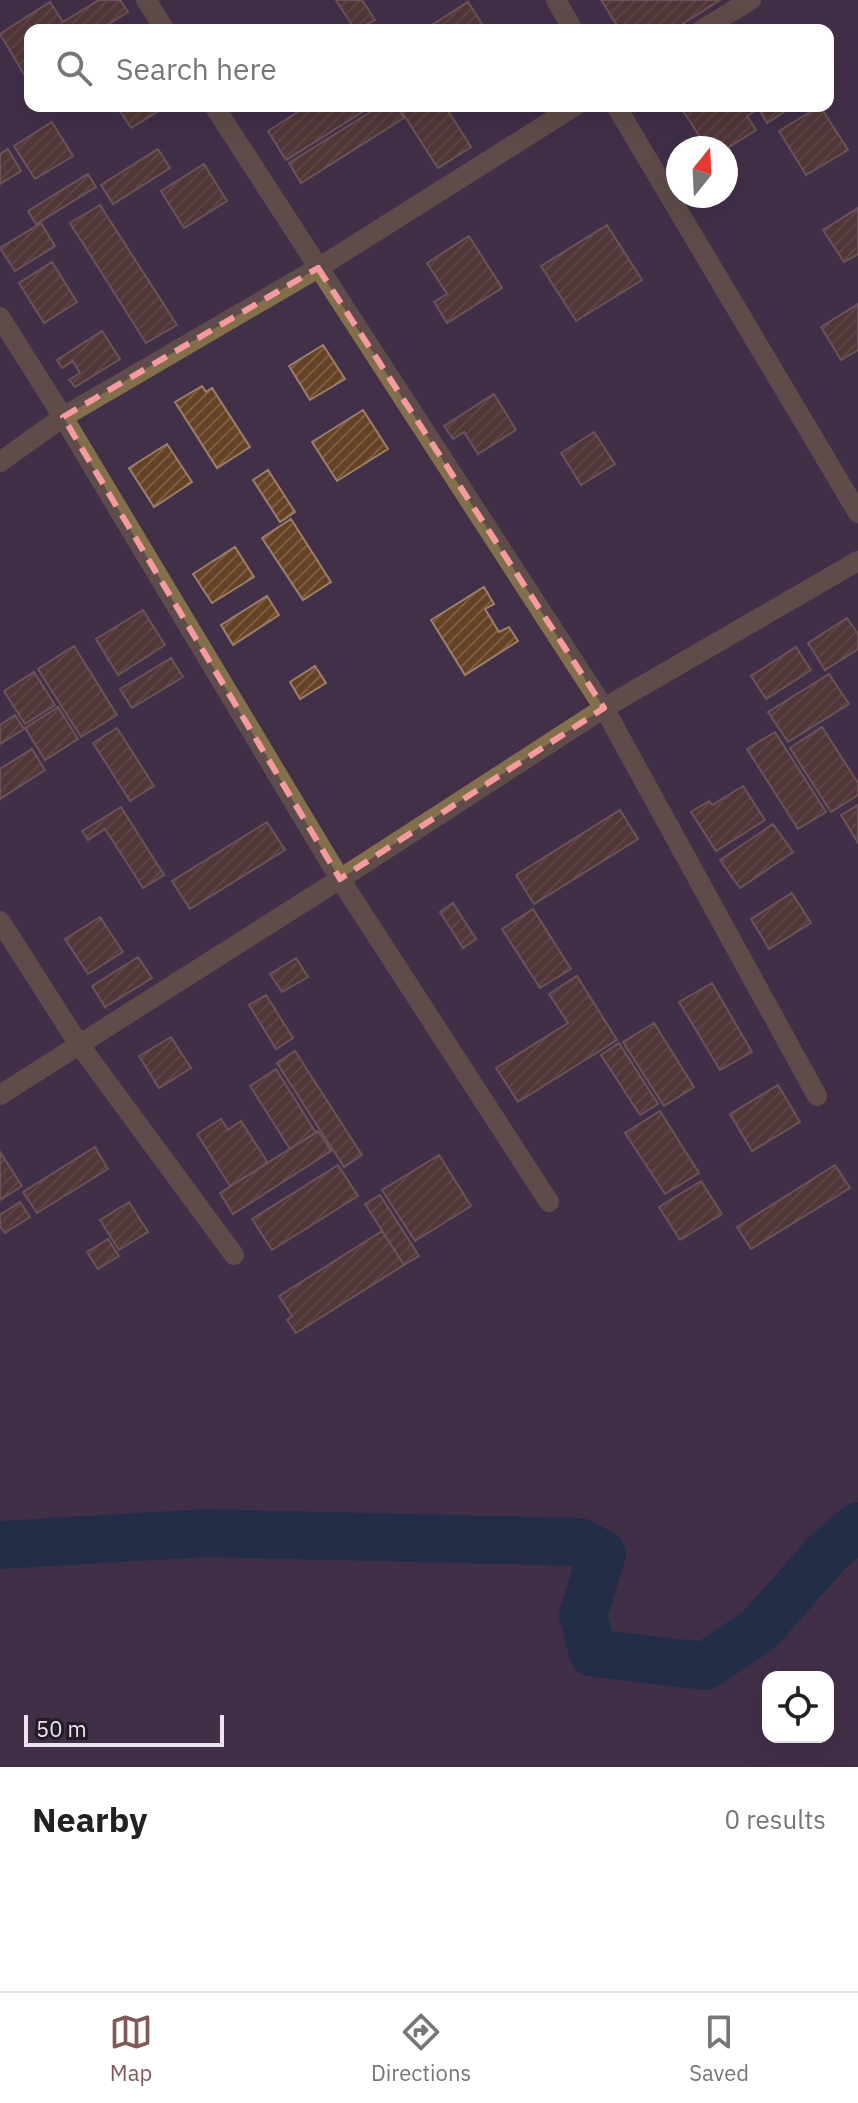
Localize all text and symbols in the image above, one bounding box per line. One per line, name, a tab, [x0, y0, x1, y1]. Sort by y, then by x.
search box	[24, 24, 834, 112]
icon: search	[52, 46, 96, 90]
text: Search here	[116, 49, 277, 88]
north arrow	[666, 136, 738, 208]
map controls	[762, 1671, 834, 1743]
button: locate	[762, 1671, 834, 1743]
scale bar	[24, 1711, 224, 1747]
text: 50 m	[36, 1714, 87, 1743]
text: Nearby	[32, 1797, 147, 1841]
text: 0 results	[724, 1802, 826, 1836]
tab: Map	[109, 2010, 153, 2087]
tab: Directions	[371, 2010, 471, 2087]
tab: Saved	[689, 2010, 749, 2087]

